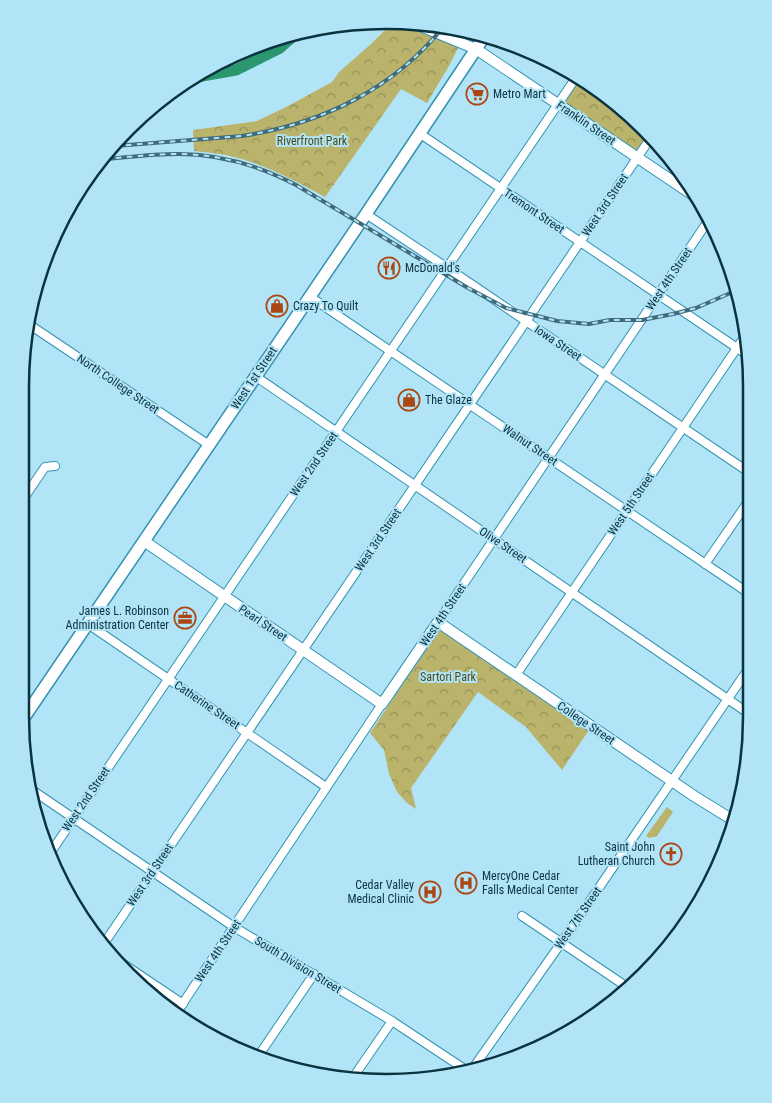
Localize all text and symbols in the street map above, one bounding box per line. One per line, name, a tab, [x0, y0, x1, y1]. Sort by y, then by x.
supermarket icon: Metro Mart	[465, 82, 489, 106]
place label: Metro Mart	[493, 87, 546, 101]
street label: Franklin Street	[554, 98, 619, 148]
park label: Riverfront Park	[277, 134, 348, 148]
street label: West 3rd Street	[579, 171, 631, 239]
street label: Tremont Street	[501, 186, 567, 237]
street label: West 4th Street	[643, 245, 695, 313]
restaurant icon: McDonald's	[377, 256, 401, 280]
place label: McDonald's	[405, 261, 460, 275]
shop icon: Crazy To Quilt	[265, 294, 289, 318]
place label: Crazy To Quilt	[293, 299, 359, 313]
street label: Iowa Street	[532, 322, 584, 364]
street label: West 1st Street	[228, 344, 280, 412]
street label: North College Street	[74, 351, 162, 417]
shop icon: The Glaze	[397, 388, 421, 412]
place label: The Glaze	[425, 393, 472, 407]
street label: Walnut Street	[500, 421, 561, 469]
street label: West 2nd Street	[287, 429, 341, 499]
street label: West 5th Street	[605, 470, 657, 538]
street label: West 3rd Street	[352, 506, 404, 574]
street label: Olive Street	[477, 524, 530, 566]
street label: West 4th Street	[417, 581, 469, 649]
street label: Pearl Street	[236, 602, 290, 644]
place label: James L. Robinson Administration Center	[66, 604, 169, 632]
office icon: James L. Robinson Administration Center	[173, 606, 197, 630]
park label: Sartori Park	[420, 670, 477, 684]
street label: Catherine Street	[171, 678, 243, 732]
street label: College Street	[555, 699, 618, 748]
street label: West 2nd Street	[59, 764, 113, 834]
place label: Saint John Lutheran Church	[578, 840, 655, 868]
street label: West 3rd Street	[124, 841, 176, 909]
church icon: Saint John Lutheran Church	[659, 842, 683, 866]
place label: MercyOne Cedar Falls Medical Center	[482, 869, 579, 897]
hospital icon: MercyOne Cedar Falls Medical Center	[454, 871, 478, 895]
place label: Cedar Valley Medical Clinic	[347, 878, 414, 906]
hospital icon: Cedar Valley Medical Clinic	[418, 880, 442, 904]
street label: West 7th Street	[551, 884, 605, 952]
street label: West 4th Street	[192, 917, 244, 985]
street label: South Division Street	[252, 934, 344, 997]

